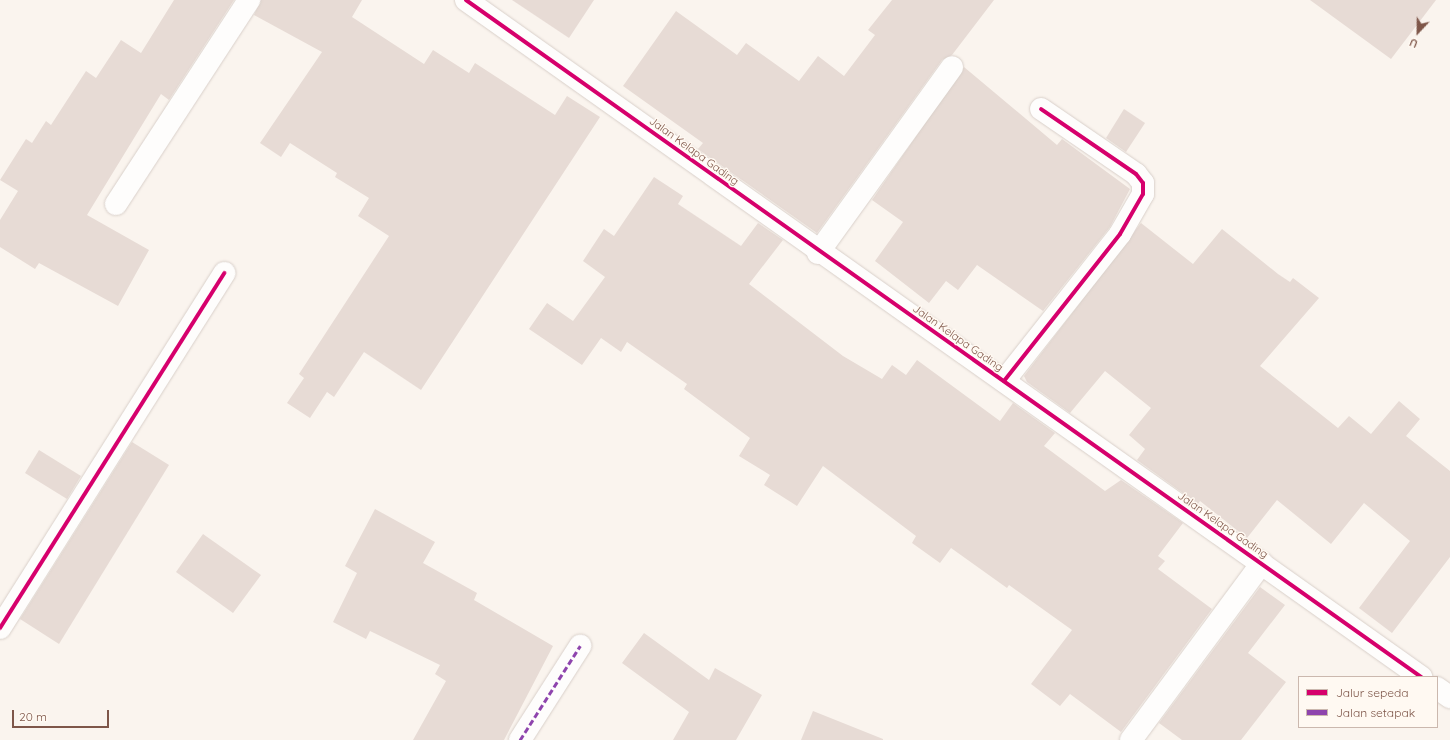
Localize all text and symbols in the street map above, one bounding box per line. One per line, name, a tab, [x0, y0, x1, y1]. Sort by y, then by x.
north arrow	[1398, 12, 1438, 52]
text: U	[1407, 35, 1420, 51]
street label: Jalan Kelapa Gading	[647, 114, 741, 188]
street label: Jalan Kelapa Gading	[910, 302, 1006, 374]
street label: Jalan Kelapa Gading	[1175, 489, 1271, 561]
legend	[1298, 676, 1438, 728]
text: Jalur sepeda	[1336, 685, 1409, 700]
scale bar	[14, 702, 111, 728]
text: Jalan setapak	[1336, 705, 1415, 720]
text: 20 m	[19, 709, 47, 724]

